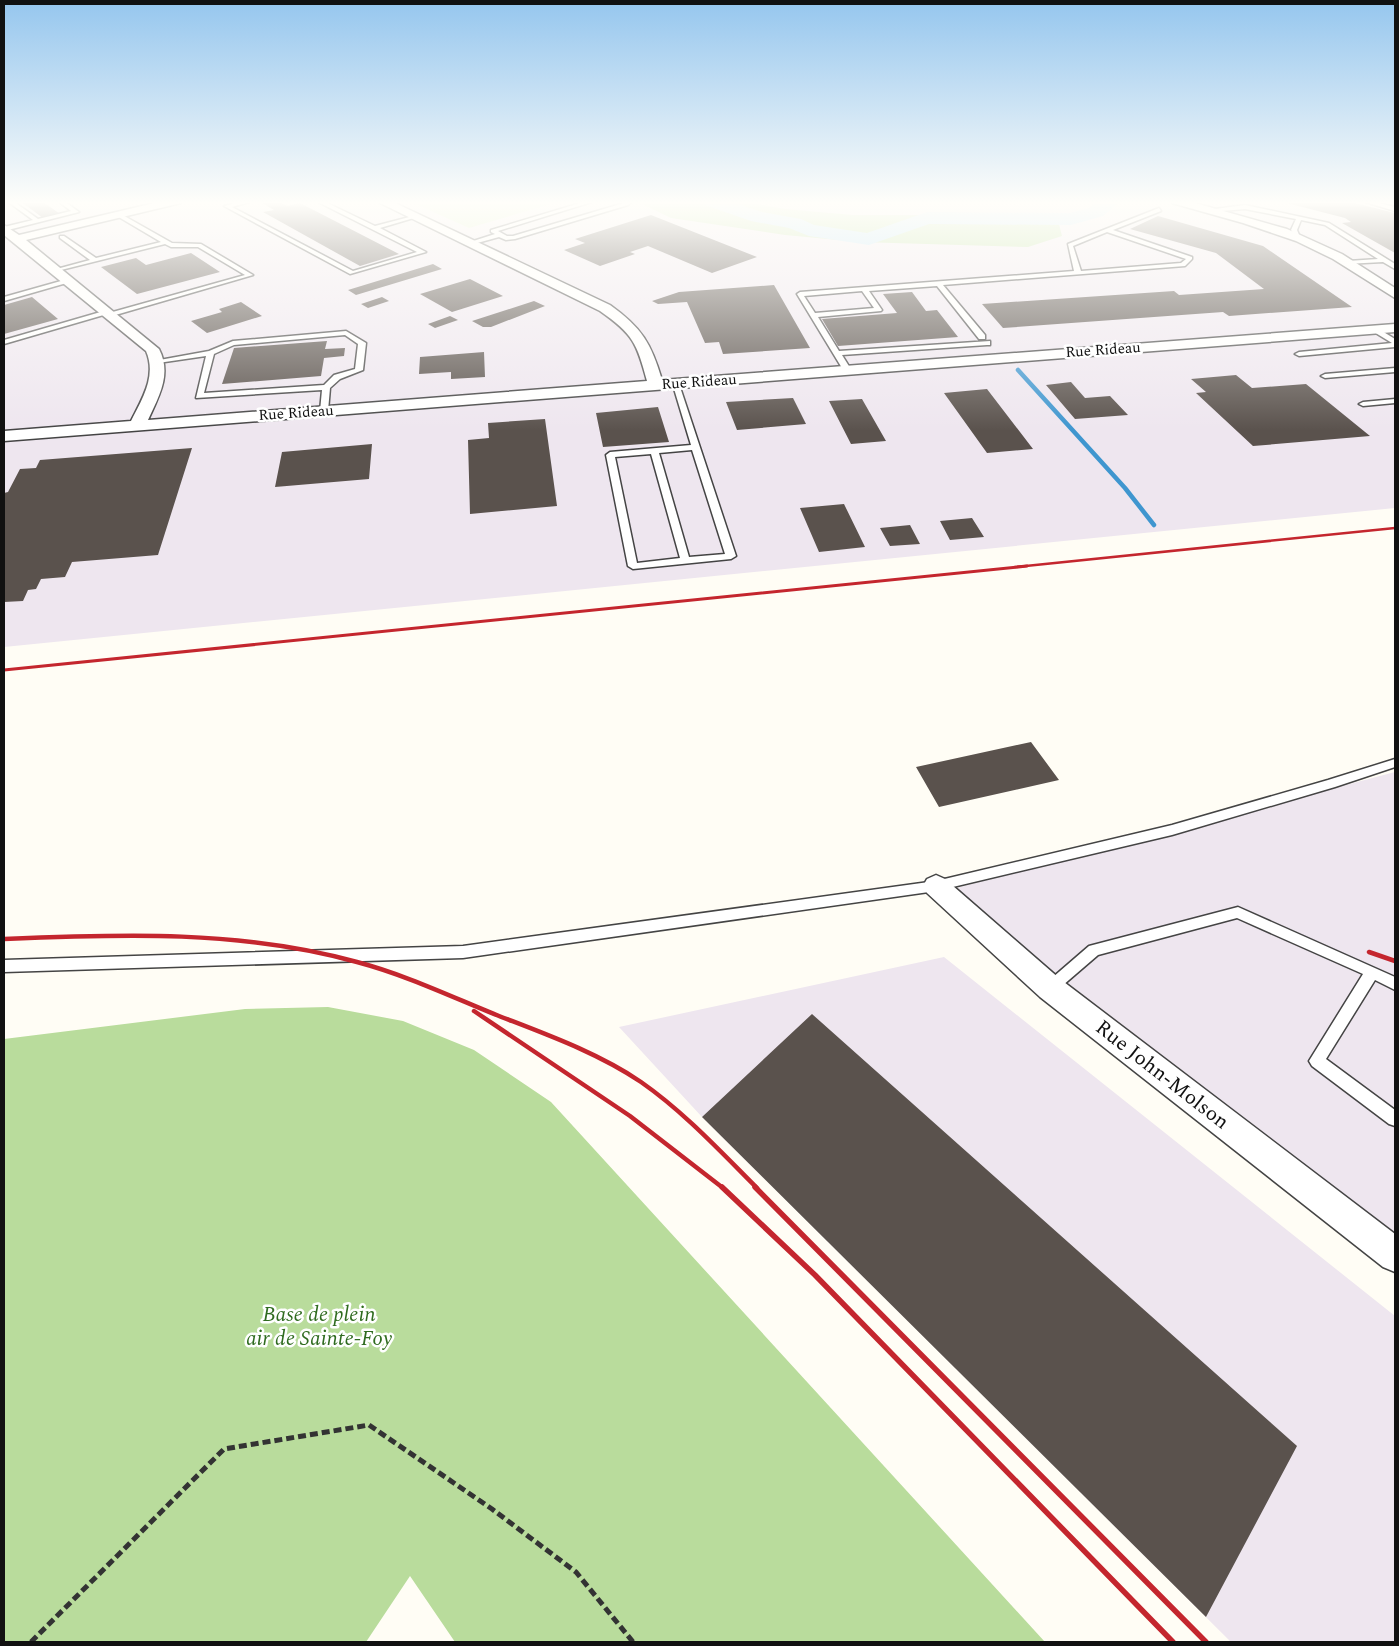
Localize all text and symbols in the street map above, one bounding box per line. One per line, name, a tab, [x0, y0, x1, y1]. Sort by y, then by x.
street label: Rue Rideau	[1065, 336, 1141, 364]
street label: Rue Rideau	[661, 368, 737, 396]
street label: Rue Rideau	[258, 399, 334, 427]
street label: Rue John-Molson	[1088, 1012, 1236, 1138]
park label: Base de plein air de Sainte-Foy	[246, 1299, 393, 1355]

